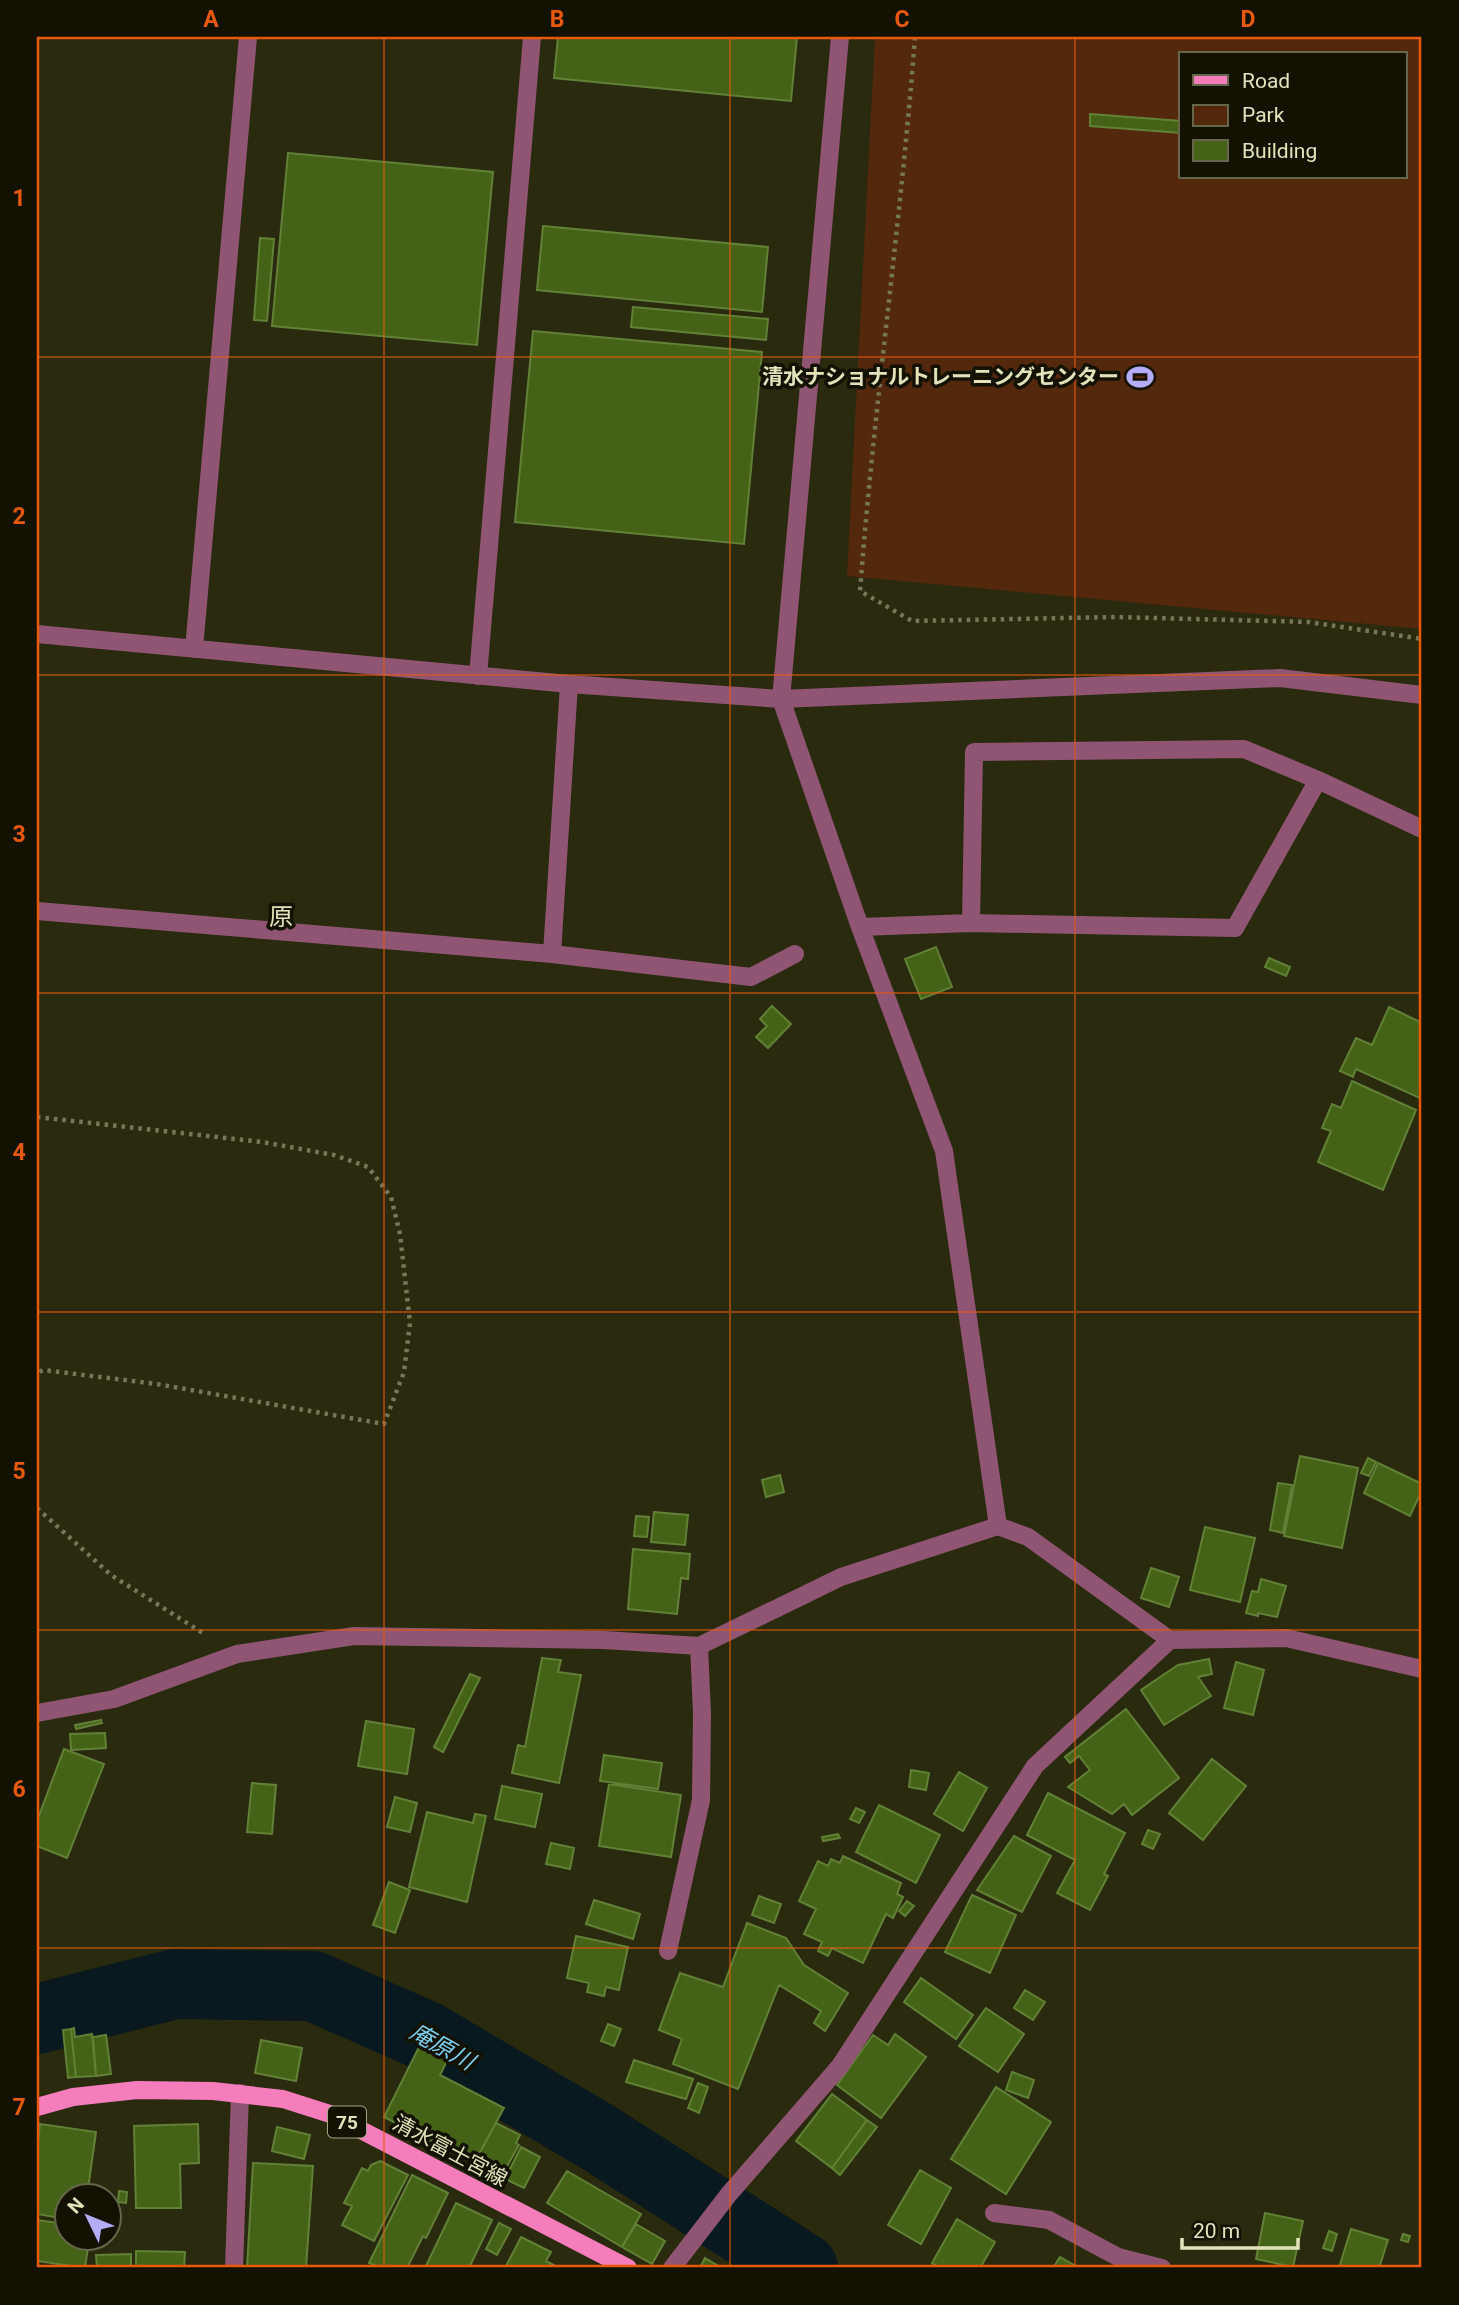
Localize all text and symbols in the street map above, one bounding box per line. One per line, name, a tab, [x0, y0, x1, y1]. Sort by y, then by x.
text: A	[203, 6, 219, 33]
text: B	[550, 6, 564, 33]
text: C	[894, 6, 910, 33]
text: D	[1241, 6, 1255, 33]
legend	[1179, 52, 1406, 178]
text: Road	[1242, 69, 1290, 93]
text: Park	[1242, 103, 1285, 127]
text: Building	[1242, 139, 1317, 163]
text: 1	[12, 185, 26, 212]
sports icon: 清水ナショナルトレーニングセンター	[1125, 362, 1155, 392]
place label: 清水ナショナルトレーニングセンター	[762, 365, 1119, 389]
text: 2	[12, 503, 26, 530]
text: 3	[12, 821, 26, 848]
district label: 原	[269, 903, 293, 931]
text: 4	[12, 1139, 26, 1166]
text: 5	[12, 1458, 26, 1485]
text: 6	[12, 1776, 26, 1803]
water label: 庵原川	[405, 2018, 481, 2077]
text: 7	[12, 2094, 26, 2121]
road number: 75	[328, 2106, 366, 2138]
street label: 清水富士宮線	[389, 2111, 511, 2191]
north arrow	[52, 2182, 122, 2252]
text: N	[63, 2193, 89, 2218]
scale bar	[1182, 2207, 1298, 2251]
text: 20 m	[1193, 2219, 1240, 2243]

